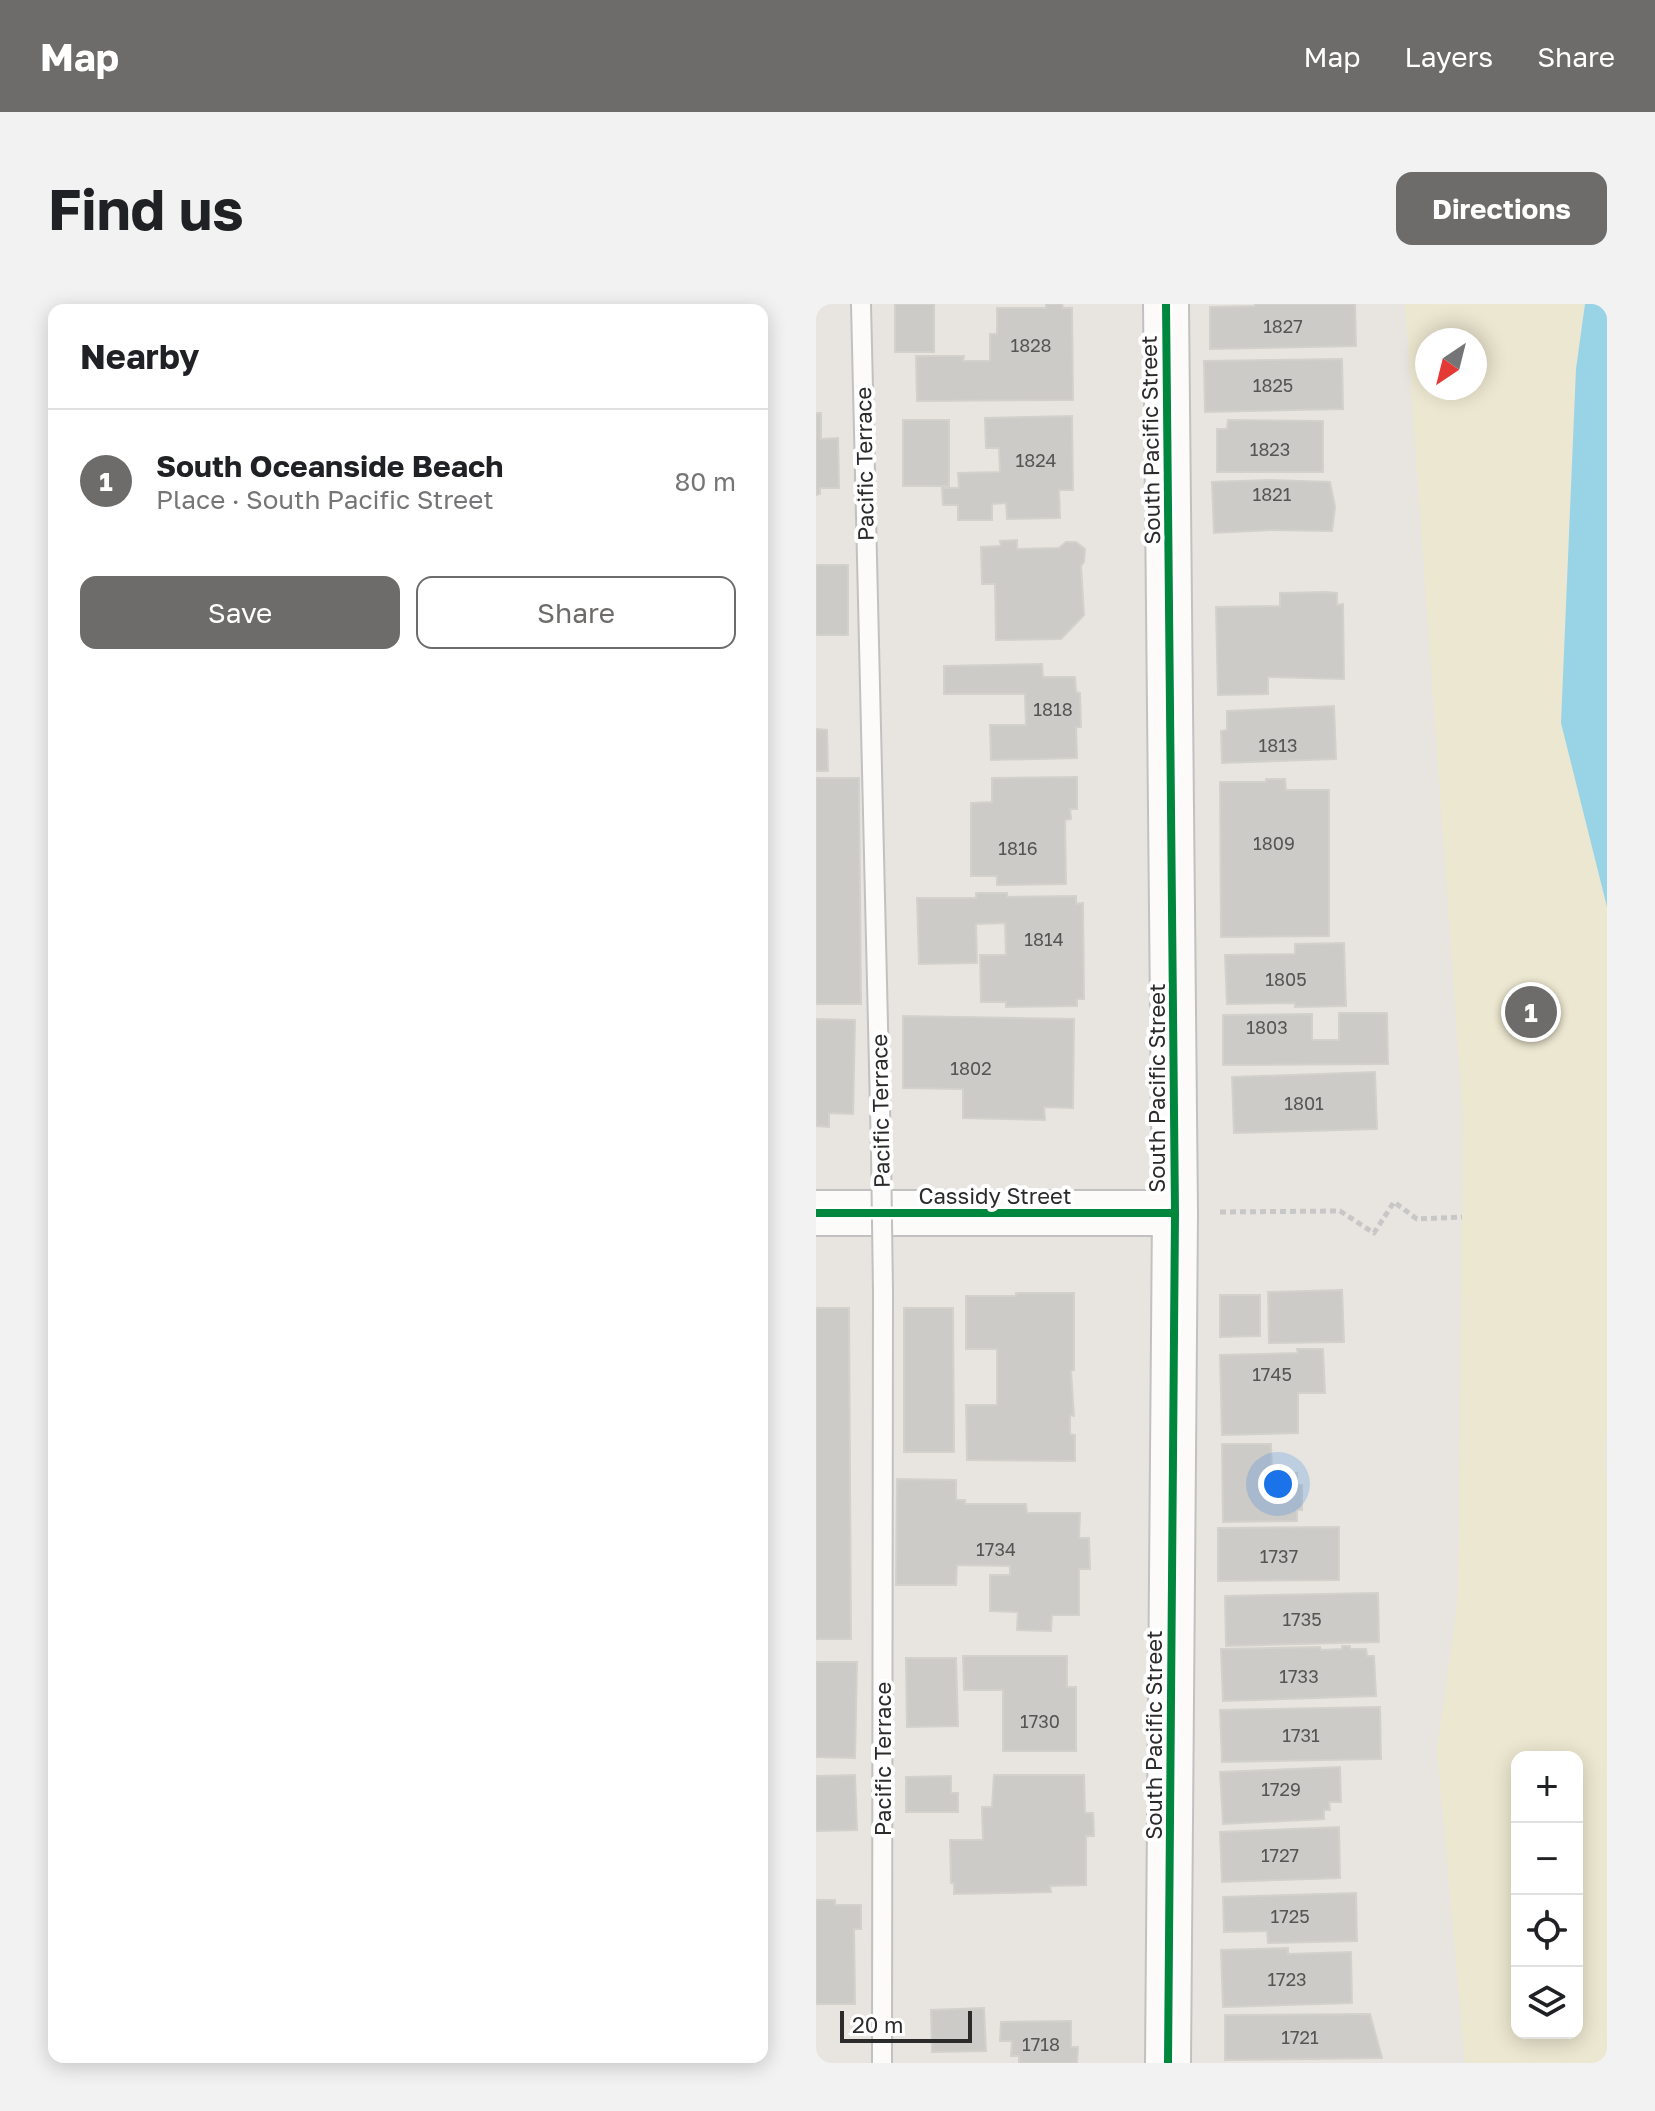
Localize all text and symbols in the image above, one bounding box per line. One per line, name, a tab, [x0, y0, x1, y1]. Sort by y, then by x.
text: Map	[40, 34, 119, 79]
text: Map	[1303, 40, 1361, 73]
text: Layers	[1405, 40, 1493, 73]
text: Share	[1537, 40, 1615, 73]
button: Directions	[1396, 172, 1607, 245]
text: Find us	[48, 175, 244, 242]
house number: 1827	[1263, 315, 1303, 337]
north arrow	[1415, 328, 1487, 400]
house number: 1828	[1010, 334, 1052, 356]
street label: South Pacific Street	[1135, 335, 1165, 545]
text: Nearby	[80, 336, 200, 376]
house number: 1825	[1253, 374, 1293, 396]
street label: Pacific Terrace	[849, 387, 879, 541]
house number: 1823	[1250, 438, 1290, 460]
text: South Oceanside Beach	[156, 448, 504, 484]
house number: 1824	[1015, 449, 1057, 471]
text: 1	[99, 466, 113, 497]
text: 80 m	[675, 466, 736, 497]
house number: 1821	[1253, 483, 1292, 505]
text: Place · South Pacific Street	[156, 484, 494, 515]
button: Save	[80, 576, 400, 649]
button: Share	[416, 576, 736, 649]
house number: 1818	[1033, 698, 1073, 720]
house number: 1813	[1259, 734, 1297, 756]
house number: 1809	[1253, 832, 1295, 854]
house number: 1816	[998, 837, 1038, 859]
house number: 1814	[1024, 928, 1064, 950]
house number: 1805	[1265, 968, 1307, 990]
pin: 1	[1505, 982, 1557, 1042]
street label: South Pacific Street	[1143, 983, 1170, 1193]
house number: 1803	[1246, 1016, 1288, 1038]
street label: Pacific Terrace	[865, 1034, 895, 1188]
house number: 1802	[950, 1057, 992, 1079]
house number: 1801	[1284, 1092, 1324, 1114]
street label: Cassidy Street	[918, 1182, 1072, 1209]
house number: 1745	[1252, 1363, 1292, 1385]
your location	[1258, 1464, 1298, 1504]
house number: 1734	[976, 1538, 1016, 1560]
house number: 1737	[1260, 1545, 1298, 1567]
house number: 1735	[1282, 1608, 1322, 1630]
street label: South Pacific Street	[1140, 1630, 1167, 1840]
house number: 1733	[1279, 1665, 1319, 1687]
street label: Pacific Terrace	[869, 1682, 896, 1836]
house number: 1730	[1020, 1710, 1060, 1732]
house number: 1731	[1282, 1724, 1320, 1746]
map controls	[1511, 1751, 1583, 2039]
button: +	[1511, 1751, 1583, 1823]
house number: 1729	[1261, 1778, 1301, 1800]
button: −	[1511, 1823, 1583, 1895]
house number: 1727	[1261, 1844, 1299, 1866]
button: locate	[1511, 1895, 1583, 1967]
house number: 1725	[1270, 1905, 1310, 1927]
button: layers	[1511, 1967, 1583, 2039]
house number: 1723	[1267, 1968, 1307, 1990]
scale bar	[840, 2007, 972, 2043]
text: 20 m	[852, 2011, 903, 2038]
house number: 1721	[1281, 2026, 1319, 2048]
house number: 1718	[1022, 2033, 1060, 2055]

